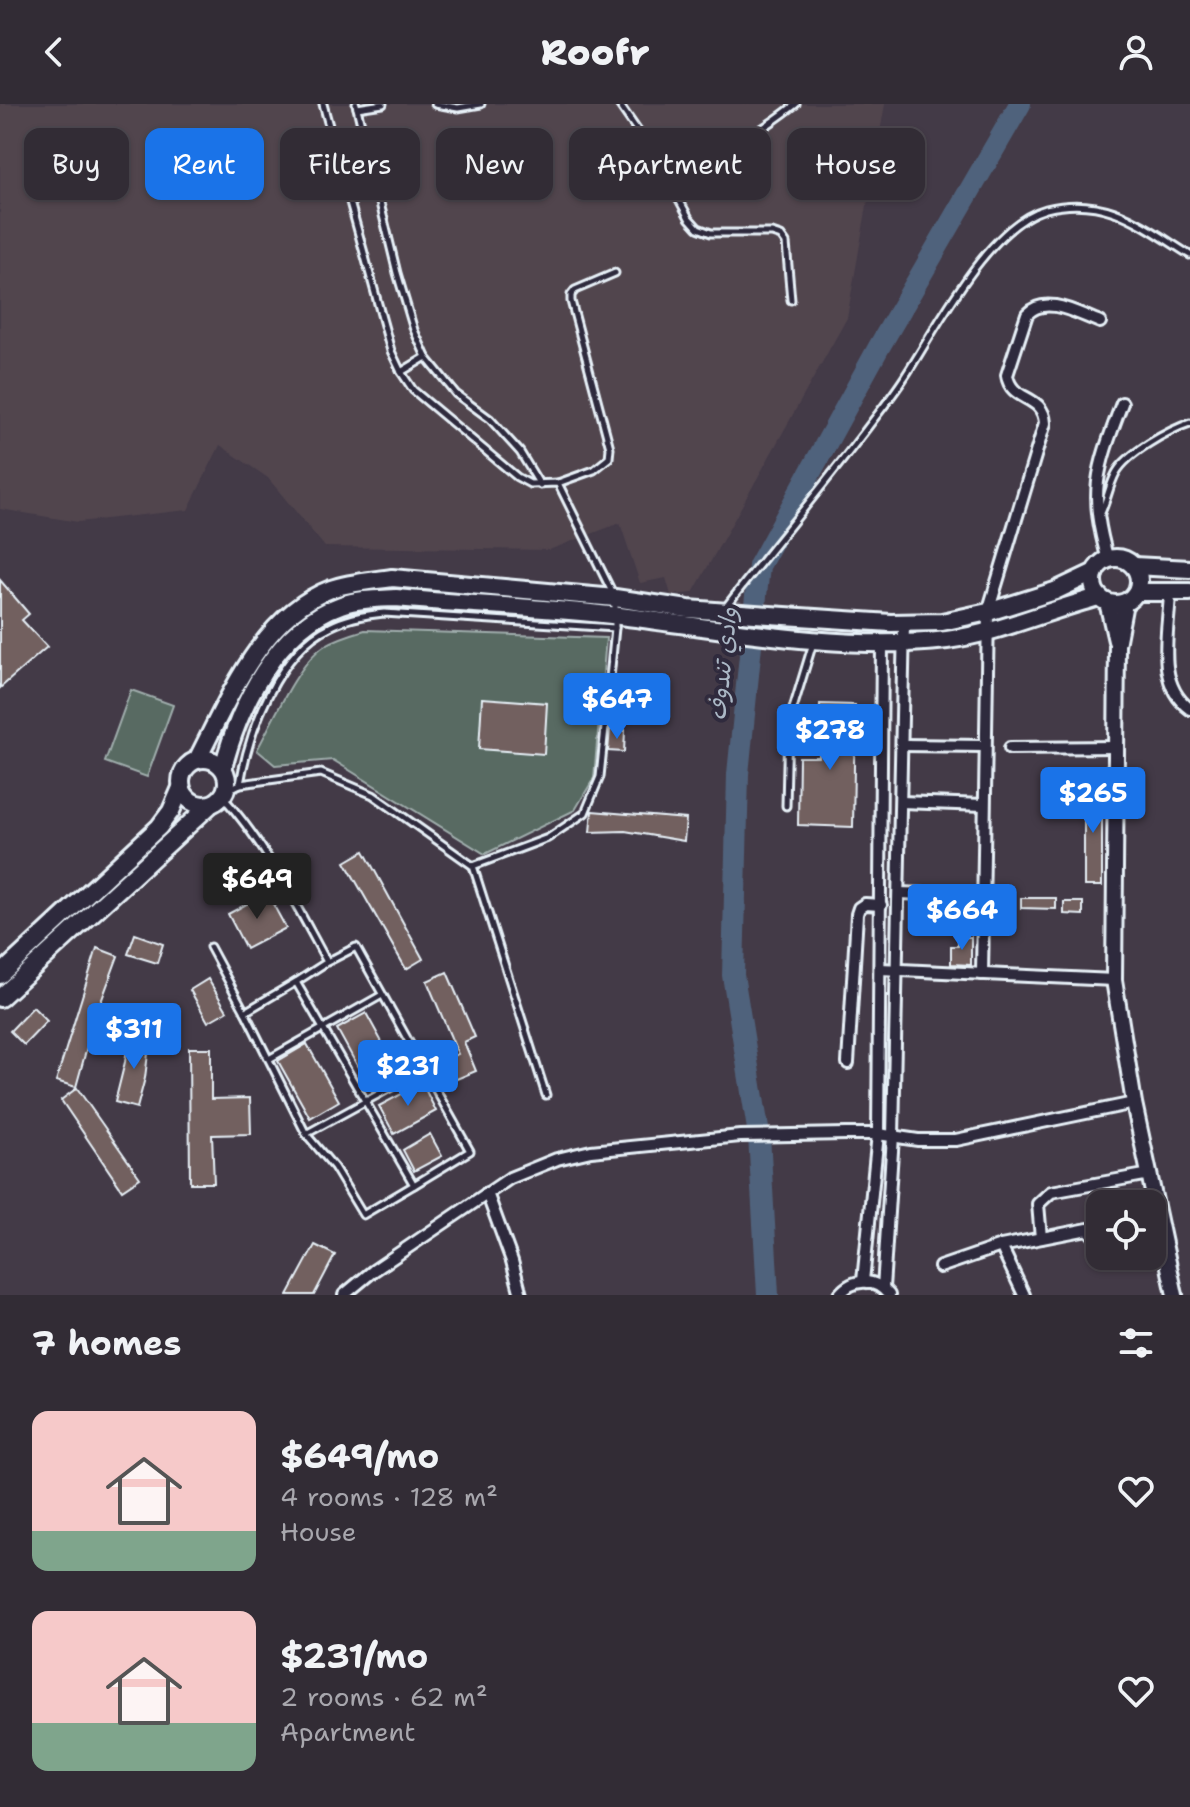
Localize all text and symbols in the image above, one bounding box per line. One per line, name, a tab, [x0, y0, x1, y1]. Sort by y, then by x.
text: Roofr	[540, 28, 650, 77]
icon: back	[32, 30, 76, 74]
icon: person	[1114, 30, 1158, 74]
chip: Buy	[24, 128, 129, 200]
chip: Rent	[145, 128, 264, 200]
chip: Filters	[280, 128, 420, 200]
chip: New	[436, 128, 553, 200]
chip: Apartment	[569, 128, 771, 200]
chip: House	[787, 128, 925, 200]
water label: وادي تندوف	[701, 606, 746, 722]
pin: $647	[570, 673, 664, 741]
text: $647	[581, 681, 653, 716]
pin: $278	[783, 704, 877, 772]
text: $278	[795, 712, 865, 747]
pin: $265	[1046, 767, 1140, 835]
text: $265	[1058, 775, 1128, 810]
pin: $649	[210, 853, 304, 921]
text: $649	[221, 861, 293, 896]
pin: $664	[915, 884, 1009, 952]
text: $664	[926, 892, 998, 927]
pin: $311	[87, 1003, 181, 1071]
text: $311	[105, 1011, 163, 1046]
pin: $231	[361, 1040, 455, 1108]
text: $231	[376, 1048, 440, 1083]
map controls	[1086, 1190, 1166, 1270]
button: locate	[1086, 1190, 1166, 1270]
text: 7 homes	[32, 1320, 181, 1366]
icon: filters	[1114, 1321, 1158, 1365]
text: $649/mo	[280, 1433, 439, 1479]
icon: home	[96, 1443, 192, 1539]
icon: heart	[1114, 1469, 1158, 1513]
text: 4 rooms · 128 m²	[280, 1479, 498, 1514]
text: House	[280, 1514, 356, 1549]
text: $231/mo	[280, 1633, 428, 1679]
icon: home	[96, 1643, 192, 1739]
icon: heart	[1114, 1669, 1158, 1713]
text: 2 rooms · 62 m²	[280, 1679, 488, 1714]
text: Apartment	[280, 1714, 416, 1749]

